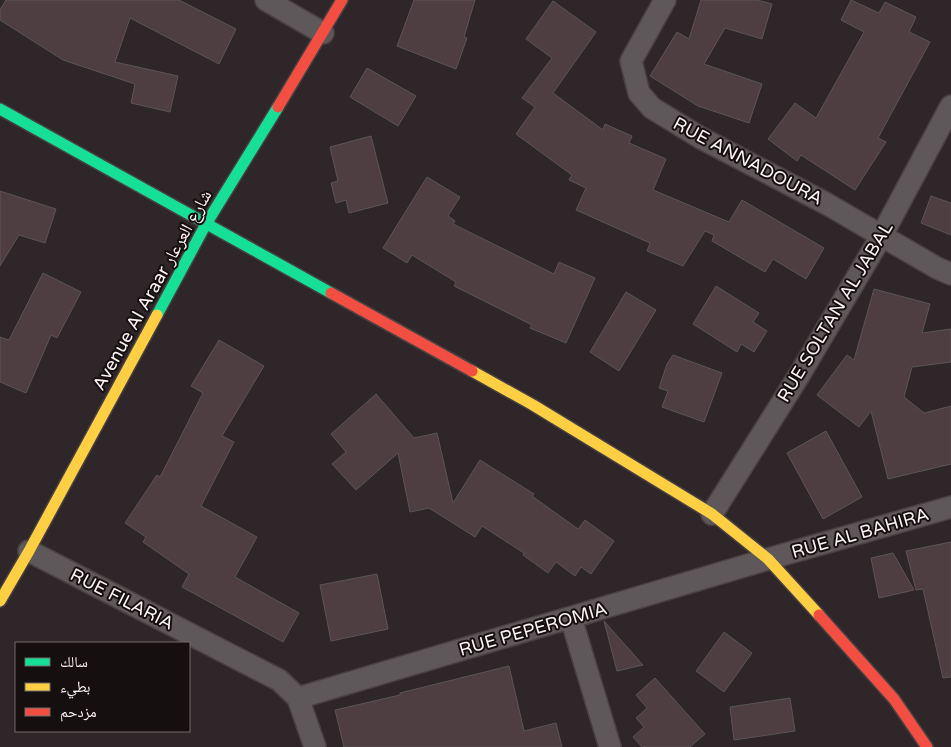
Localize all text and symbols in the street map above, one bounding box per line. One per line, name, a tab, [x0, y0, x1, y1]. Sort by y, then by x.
street label: RUE ANNADOURA	[669, 112, 827, 210]
street label: Avenue Al Araar شارع العرعار	[88, 186, 216, 394]
street label: RUE SOLTAN AL JABAL	[772, 217, 898, 406]
street label: RUE AL BAHIRA	[789, 503, 931, 563]
street label: RUE FILARIA	[66, 563, 178, 635]
street label: RUE PEPEROMIA	[456, 597, 610, 661]
legend	[15, 642, 190, 732]
text: سالك	[60, 653, 88, 671]
text: بطيء	[60, 678, 90, 699]
text: مزدحم	[60, 703, 97, 722]

